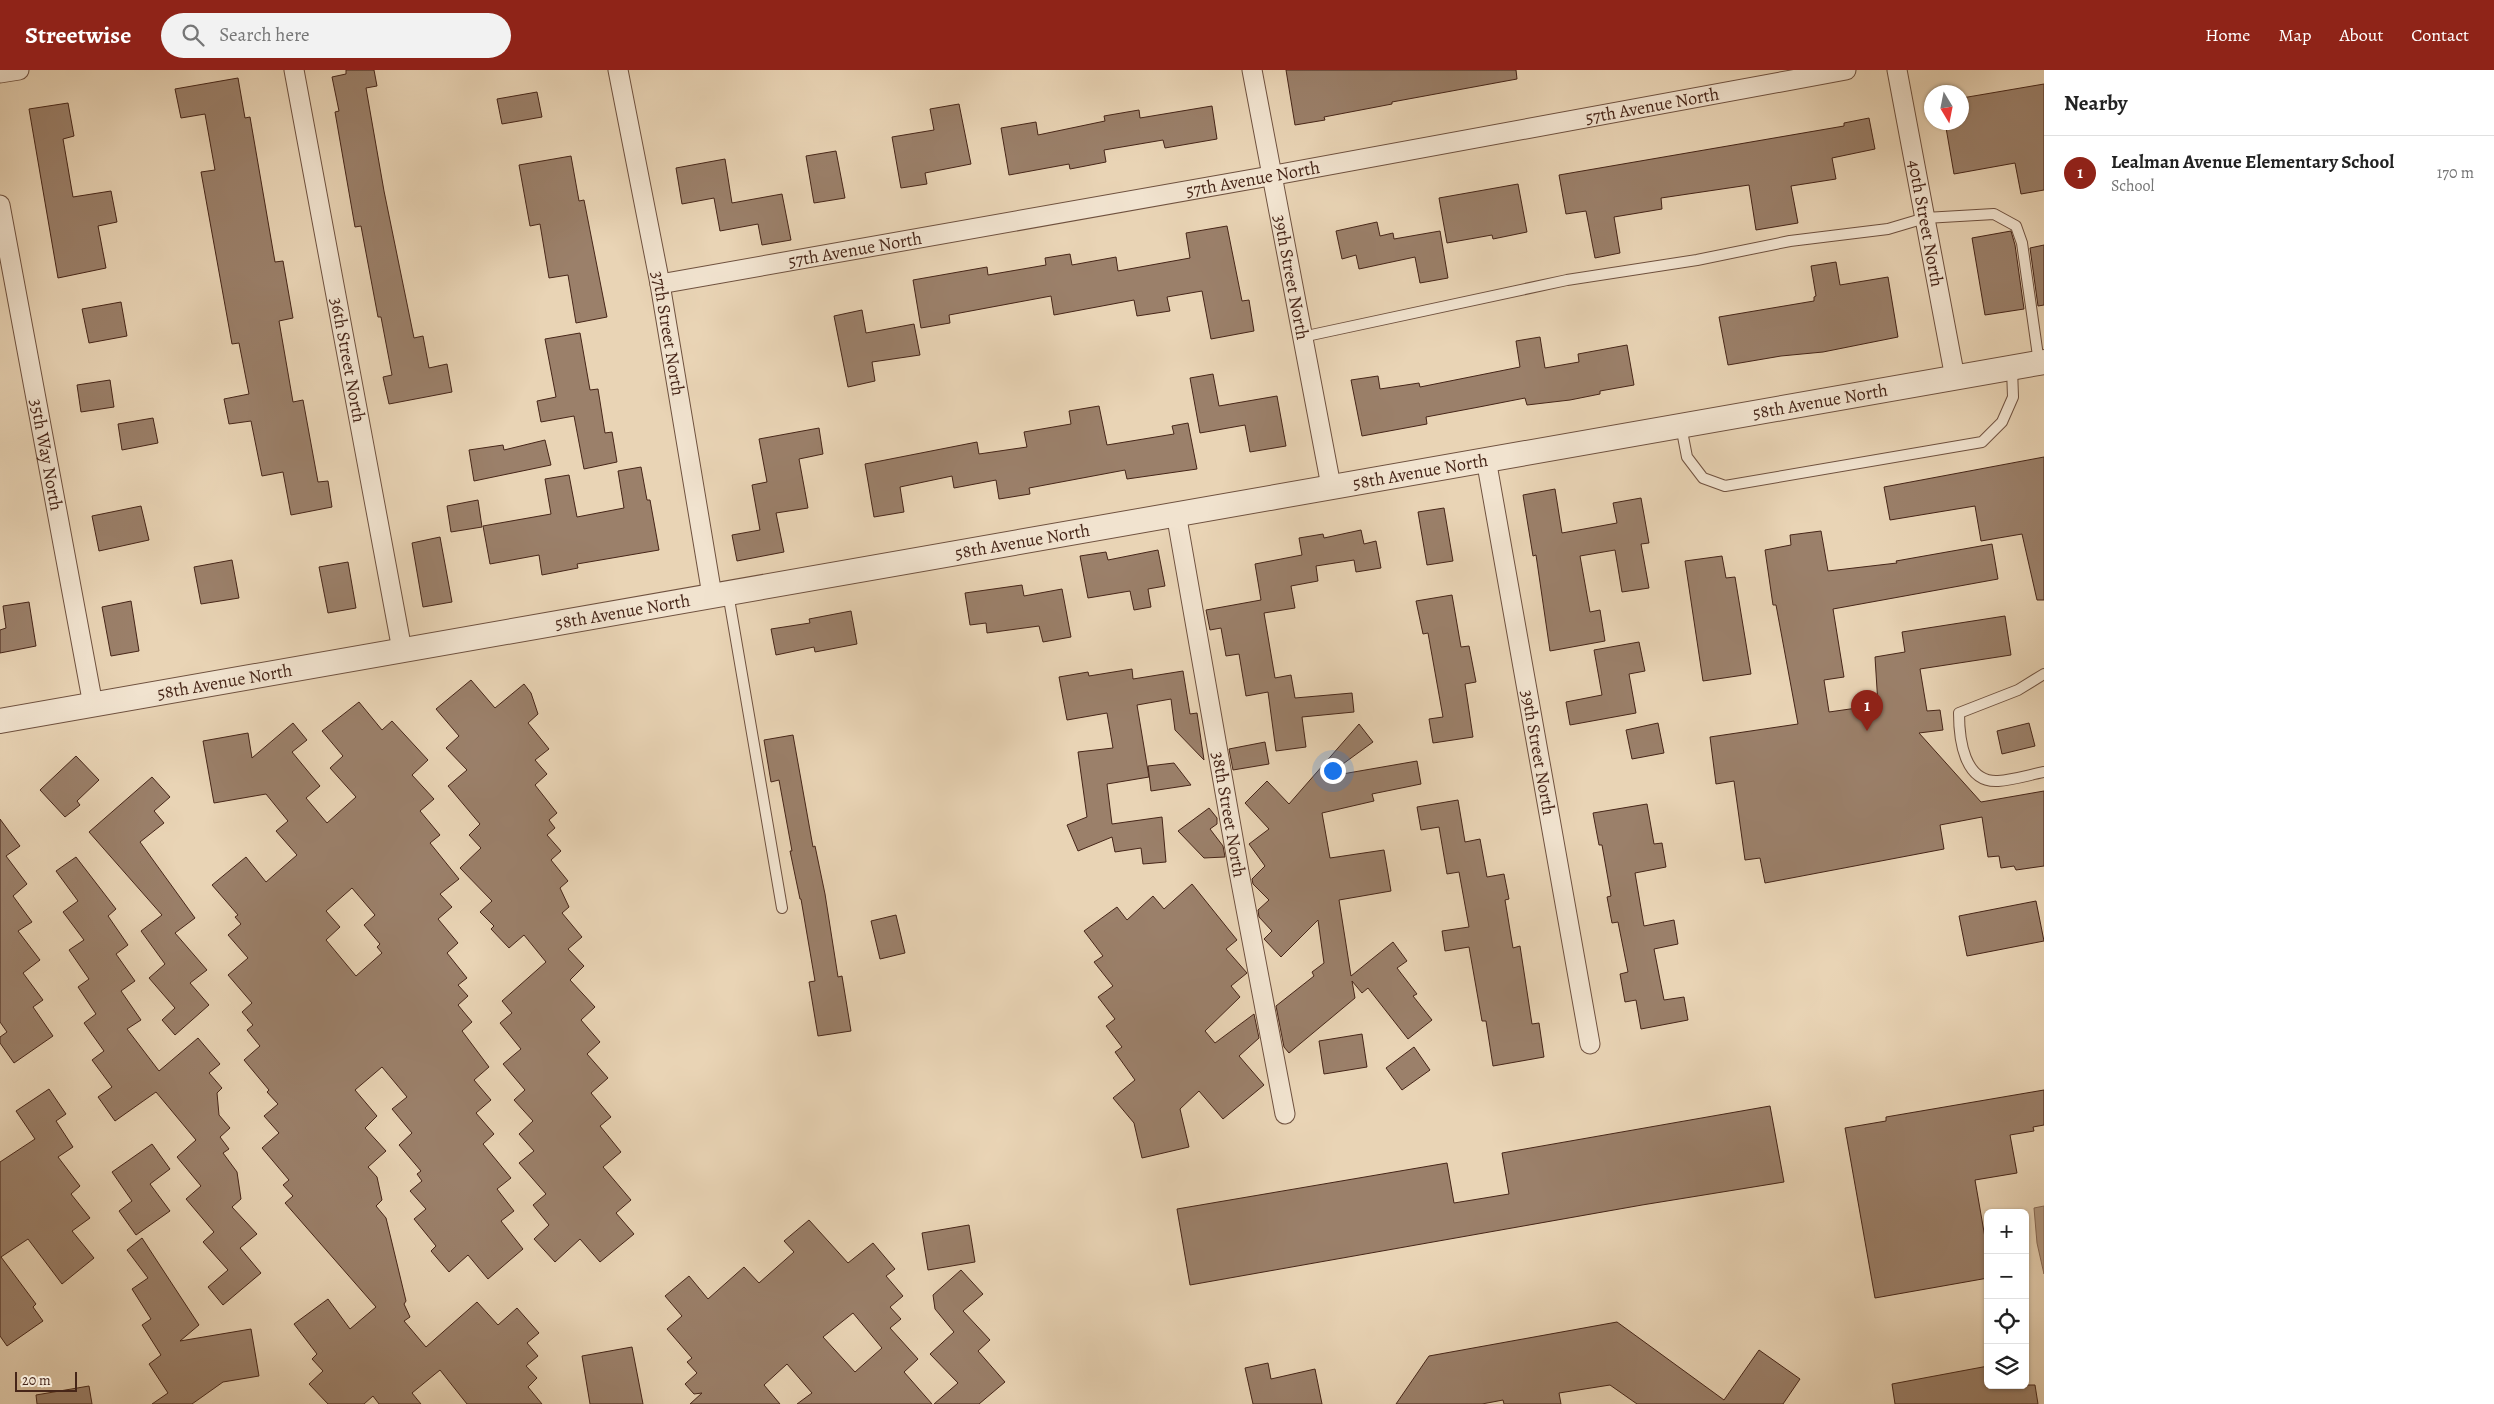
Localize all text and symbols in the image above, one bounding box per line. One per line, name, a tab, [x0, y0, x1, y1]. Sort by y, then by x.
search box	[161, 13, 511, 58]
text: Streetwise	[25, 19, 131, 51]
icon: search	[179, 21, 207, 49]
text: Search here	[219, 22, 310, 48]
text: Home	[2205, 23, 2250, 47]
text: Map	[2278, 23, 2311, 47]
text: About	[2339, 23, 2383, 47]
text: Contact	[2411, 23, 2469, 47]
street label: 57th Avenue North	[1583, 82, 1721, 130]
north arrow	[1924, 85, 1969, 130]
text: Nearby	[2064, 89, 2127, 117]
text: Lealman Avenue Elementary School	[2111, 149, 2394, 175]
street label: 57th Avenue North	[1184, 155, 1322, 203]
street label: 40th Street North	[1902, 158, 1950, 289]
text: 1	[2077, 162, 2083, 184]
text: 170 m	[2437, 162, 2474, 184]
text: School	[2111, 175, 2154, 197]
street label: 39th Street North	[1268, 213, 1315, 342]
street label: 57th Avenue North	[786, 226, 924, 273]
street label: 37th Street North	[646, 269, 691, 398]
street label: 36th Street North	[325, 295, 371, 425]
street label: 58th Avenue North	[1751, 378, 1890, 425]
street label: 35th Way North	[24, 397, 69, 513]
street label: 58th Avenue North	[1351, 448, 1490, 495]
street label: 58th Avenue North	[953, 518, 1092, 565]
street label: 58th Avenue North	[553, 588, 692, 635]
street label: 58th Avenue North	[155, 658, 294, 705]
street label: 39th Street North	[1515, 688, 1561, 817]
pin: 1	[1851, 690, 1883, 731]
street label: 38th Street North	[1206, 750, 1252, 880]
your location	[1320, 758, 1346, 784]
map controls	[1984, 1209, 2029, 1389]
button: +	[1984, 1209, 2029, 1254]
button: −	[1984, 1254, 2029, 1299]
button: locate	[1984, 1299, 2029, 1344]
button: layers	[1984, 1344, 2029, 1389]
scale bar	[15, 1369, 78, 1392]
text: 20 m	[22, 1371, 51, 1390]

